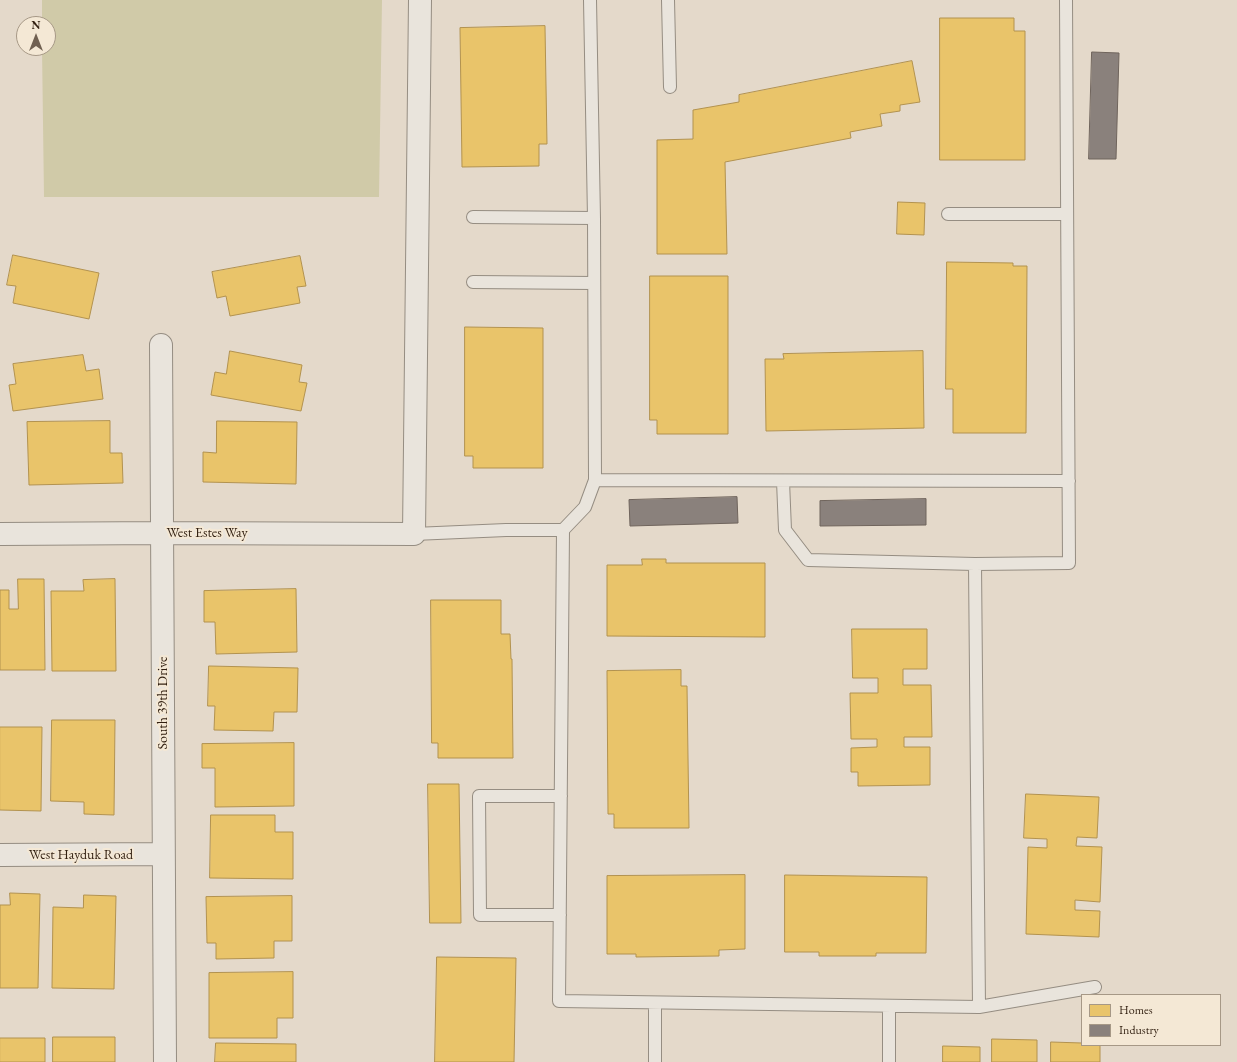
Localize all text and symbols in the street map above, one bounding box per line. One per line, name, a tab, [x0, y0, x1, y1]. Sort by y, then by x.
north arrow	[16, 16, 56, 56]
text: N	[32, 18, 40, 32]
street label: West Estes Way	[166, 525, 248, 541]
street label: South 39th Drive	[155, 657, 171, 749]
street label: West Hayduk Road	[29, 847, 133, 863]
legend	[1081, 994, 1221, 1046]
text: Homes	[1119, 1002, 1153, 1018]
text: Industry	[1119, 1022, 1159, 1038]

